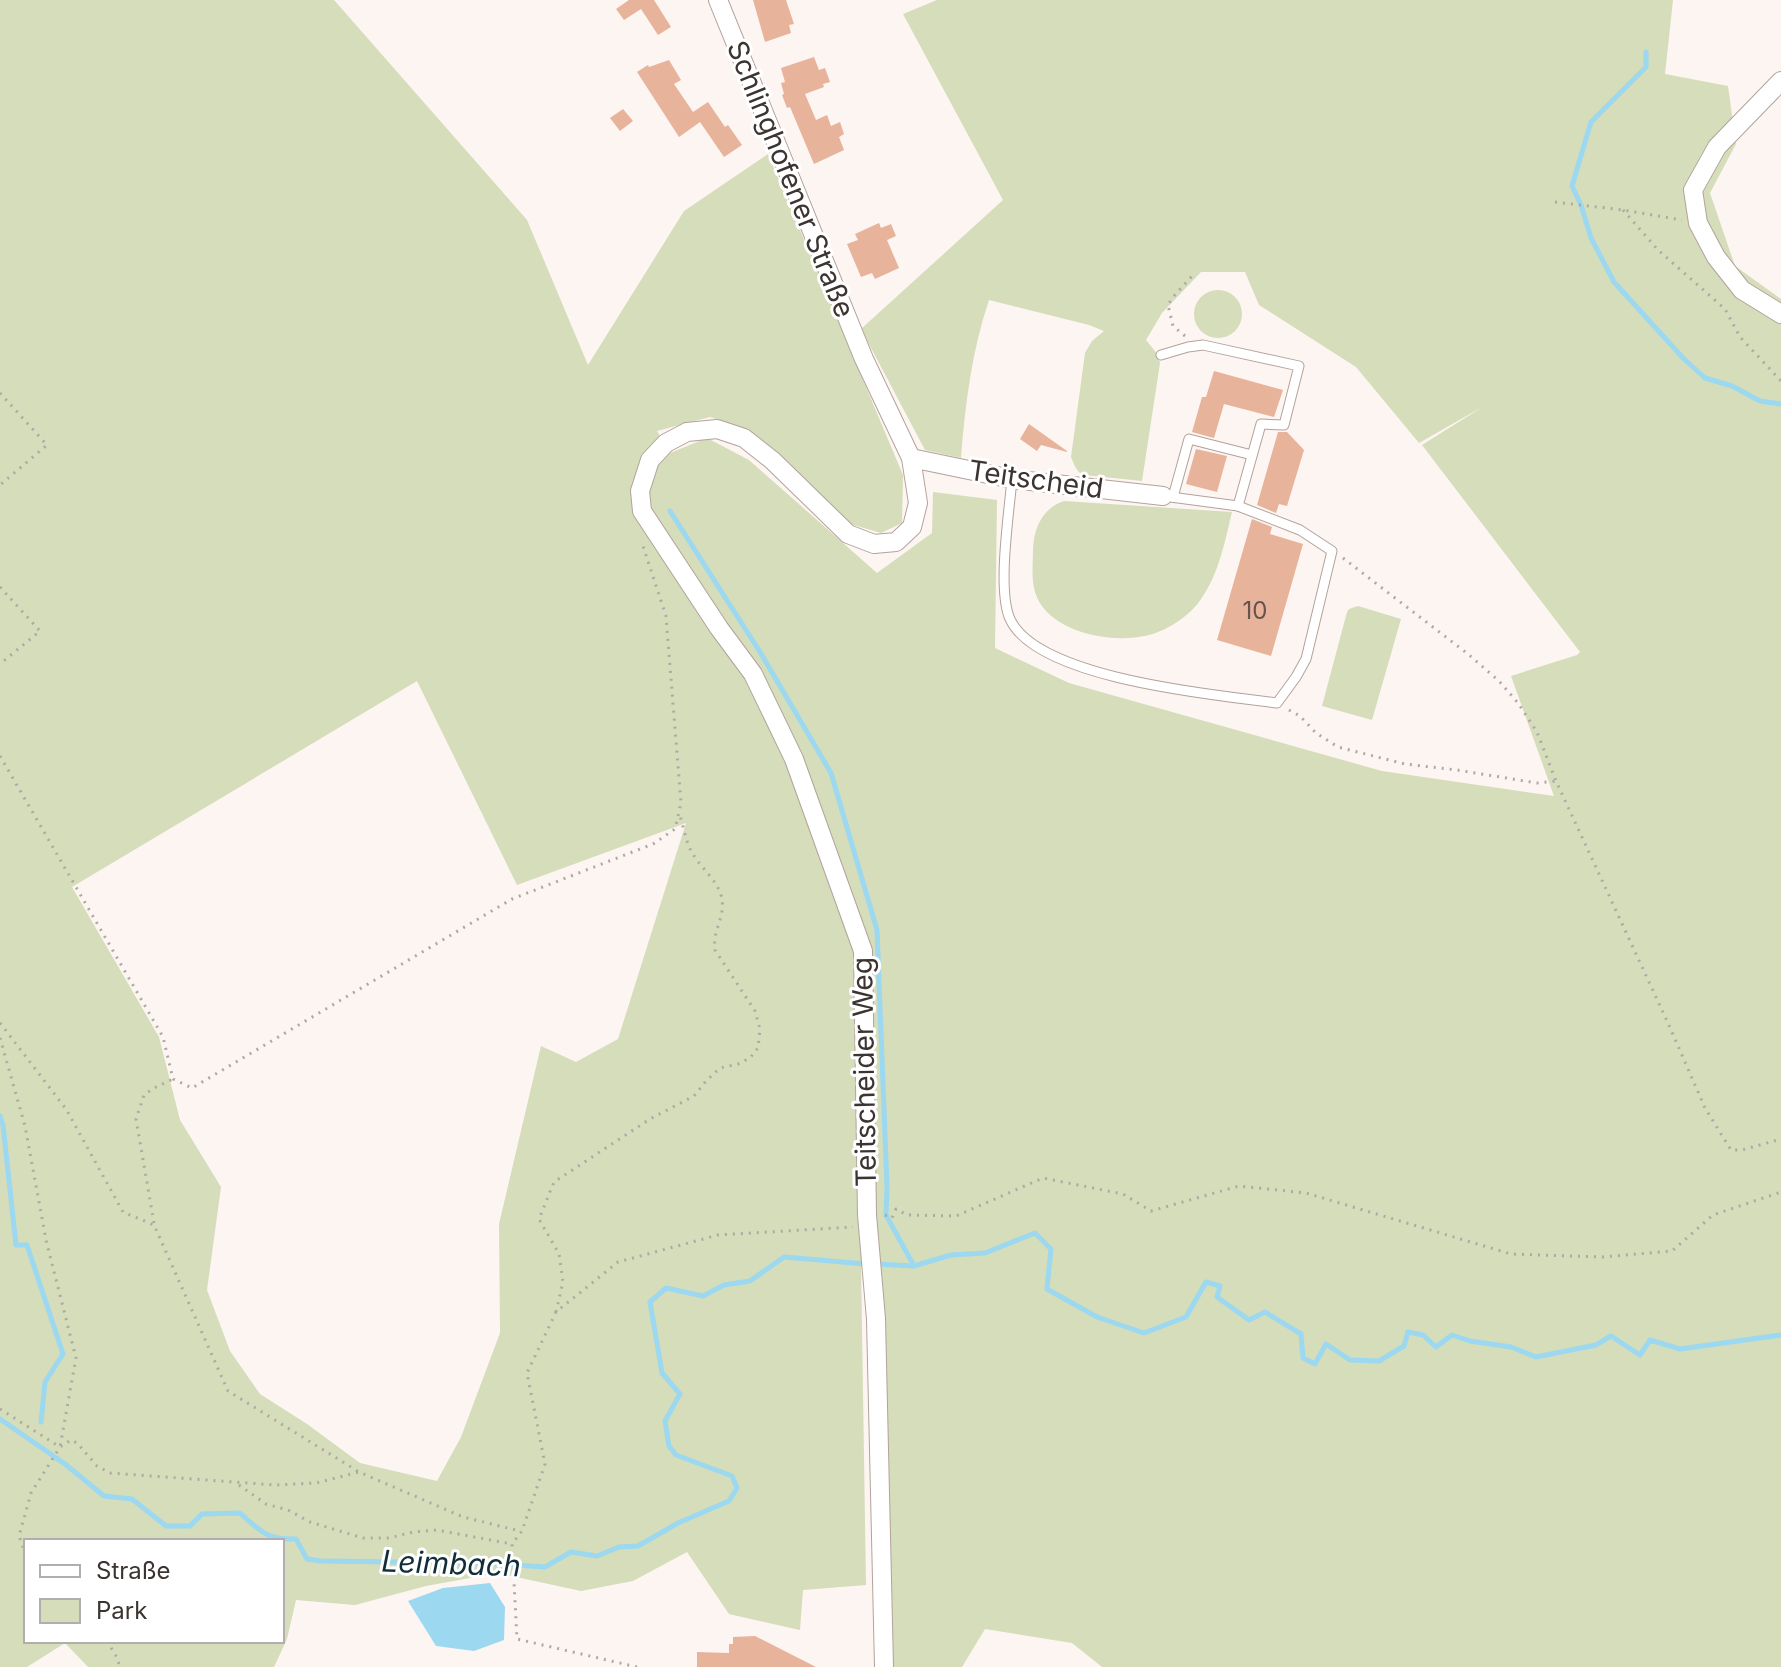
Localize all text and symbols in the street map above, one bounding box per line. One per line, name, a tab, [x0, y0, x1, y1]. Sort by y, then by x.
street label: Schlinghofener Straße	[720, 36, 862, 322]
street label: Teitscheid	[967, 453, 1105, 505]
house number: 10	[1243, 596, 1267, 625]
street label: Teitscheider Weg	[845, 957, 883, 1187]
legend	[24, 1539, 284, 1643]
water label: Leimbach	[381, 1543, 521, 1583]
text: Straße	[96, 1556, 171, 1585]
text: Park	[96, 1596, 147, 1625]

